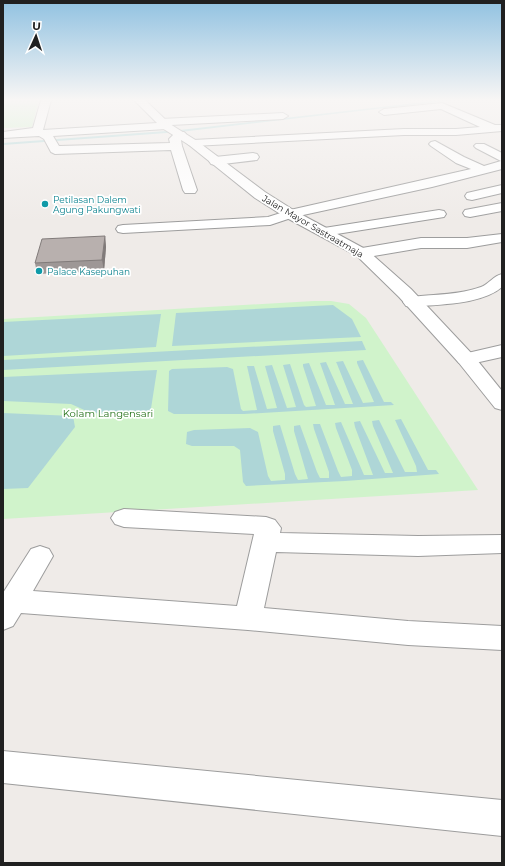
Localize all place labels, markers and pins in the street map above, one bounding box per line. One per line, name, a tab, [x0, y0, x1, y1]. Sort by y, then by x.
place label: Petilasan Dalem Agung Pakungwati	[53, 194, 141, 215]
marker: Petilasan Dalem Agung Pakungwati	[40, 199, 50, 209]
marker: Palace Kasepuhan	[34, 266, 44, 276]
place label: Palace Kasepuhan	[47, 266, 130, 277]

